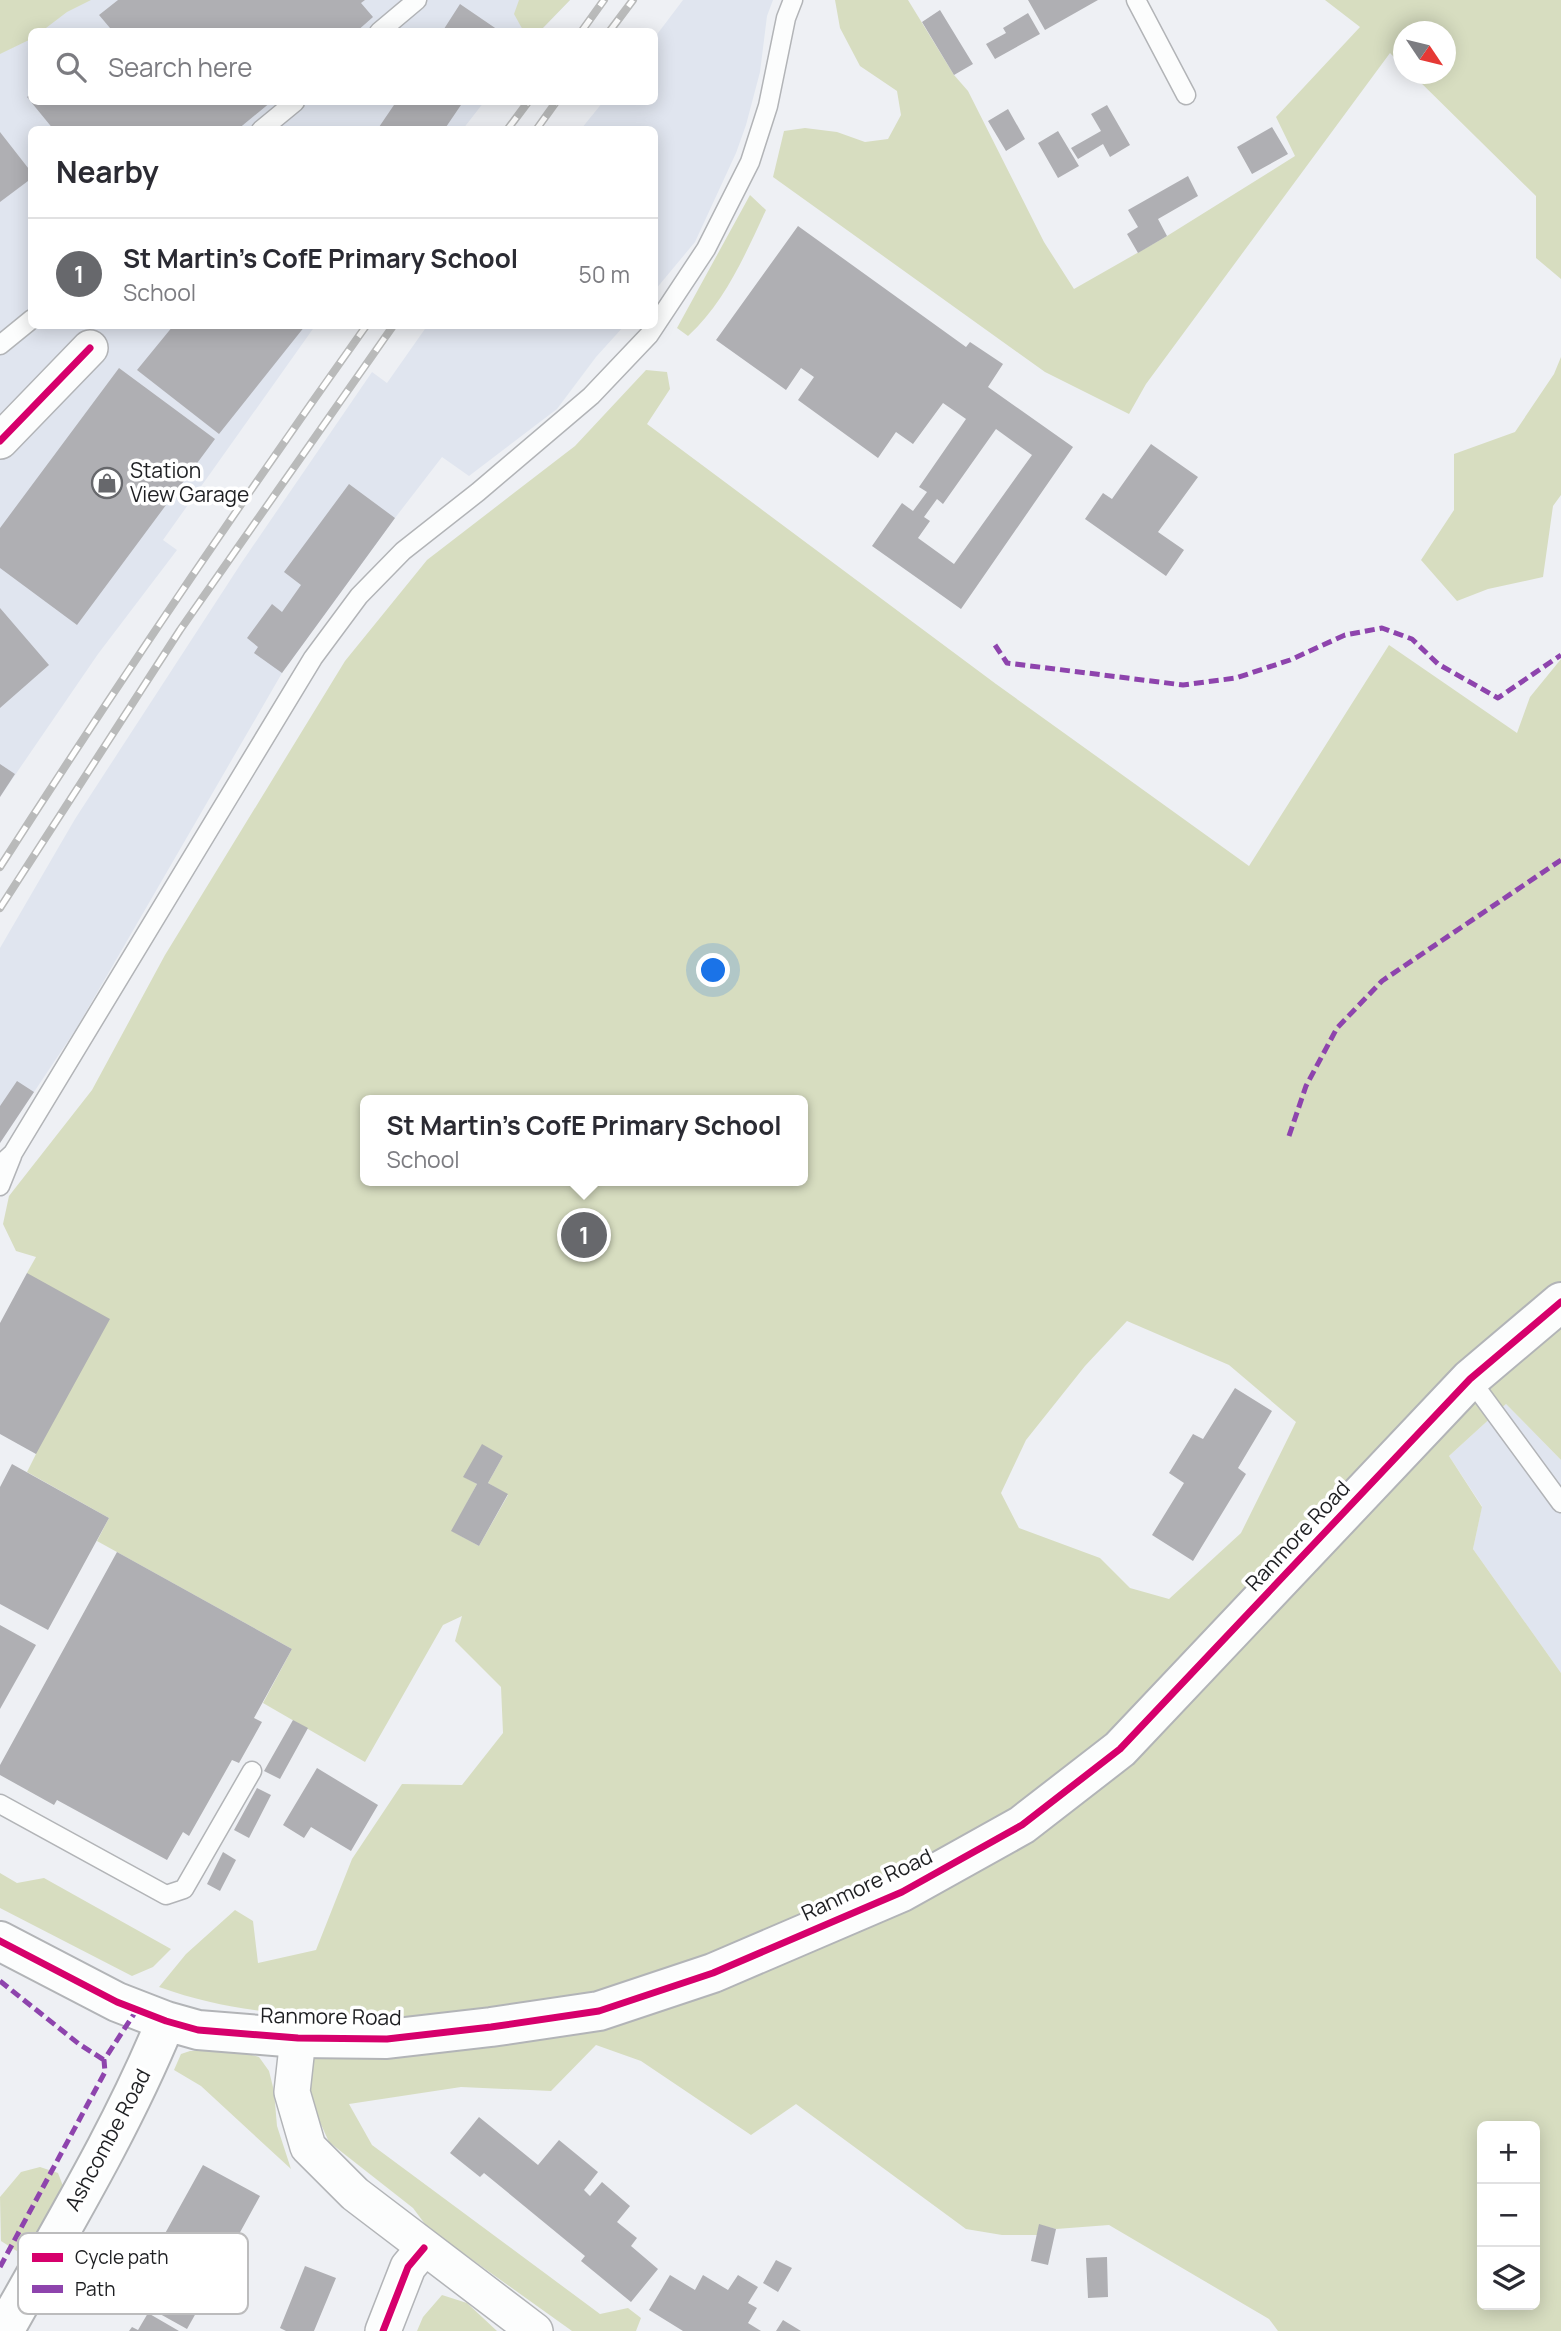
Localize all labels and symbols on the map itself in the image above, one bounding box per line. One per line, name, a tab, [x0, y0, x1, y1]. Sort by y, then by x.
north arrow	[1393, 21, 1456, 84]
place label: Station View Garage	[130, 456, 249, 508]
shop icon: Station View Garage	[90, 466, 124, 500]
your location	[696, 953, 730, 987]
pin: 1	[561, 1209, 607, 1261]
street label: Ranmore Road	[1239, 1474, 1356, 1596]
street label: Ranmore Road	[797, 1842, 936, 1927]
street label: Ranmore Road	[260, 2001, 402, 2031]
street label: Ashcombe Road	[58, 2064, 156, 2215]
legend	[18, 2233, 248, 2314]
text: Cycle path	[75, 2244, 169, 2270]
text: Path	[75, 2276, 115, 2302]

